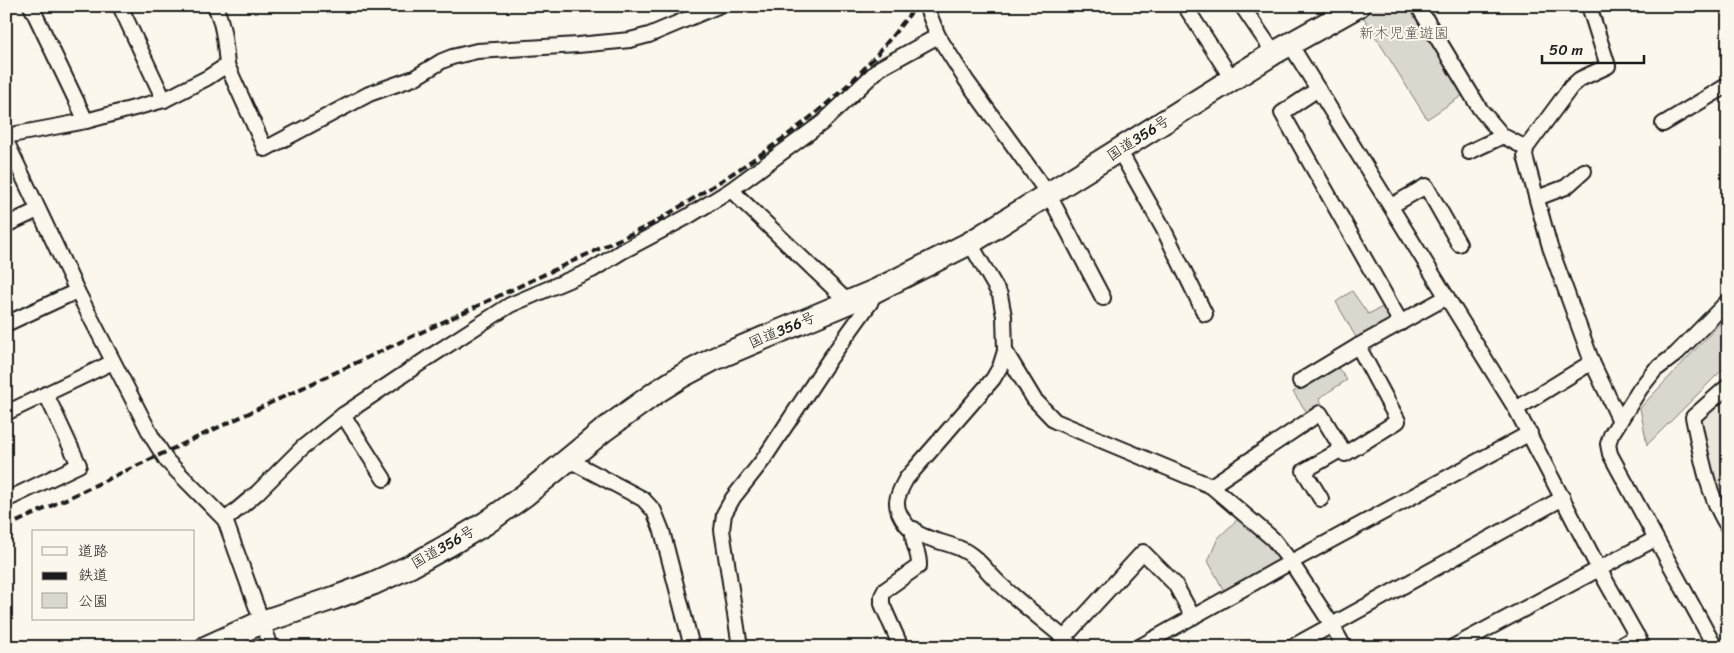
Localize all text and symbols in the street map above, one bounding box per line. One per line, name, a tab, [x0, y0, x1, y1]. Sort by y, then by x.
park label: 新木児童遊園	[1359, 20, 1449, 46]
scale bar	[1542, 32, 1644, 64]
text: 50 m	[1549, 37, 1584, 63]
street label: 国道356号	[1101, 108, 1175, 168]
street label: 国道356号	[744, 304, 820, 356]
street label: 国道356号	[406, 518, 480, 576]
legend	[32, 530, 195, 620]
text: 道路	[78, 538, 108, 564]
text: 鉄道	[78, 562, 108, 588]
text: 公園	[78, 588, 108, 614]

